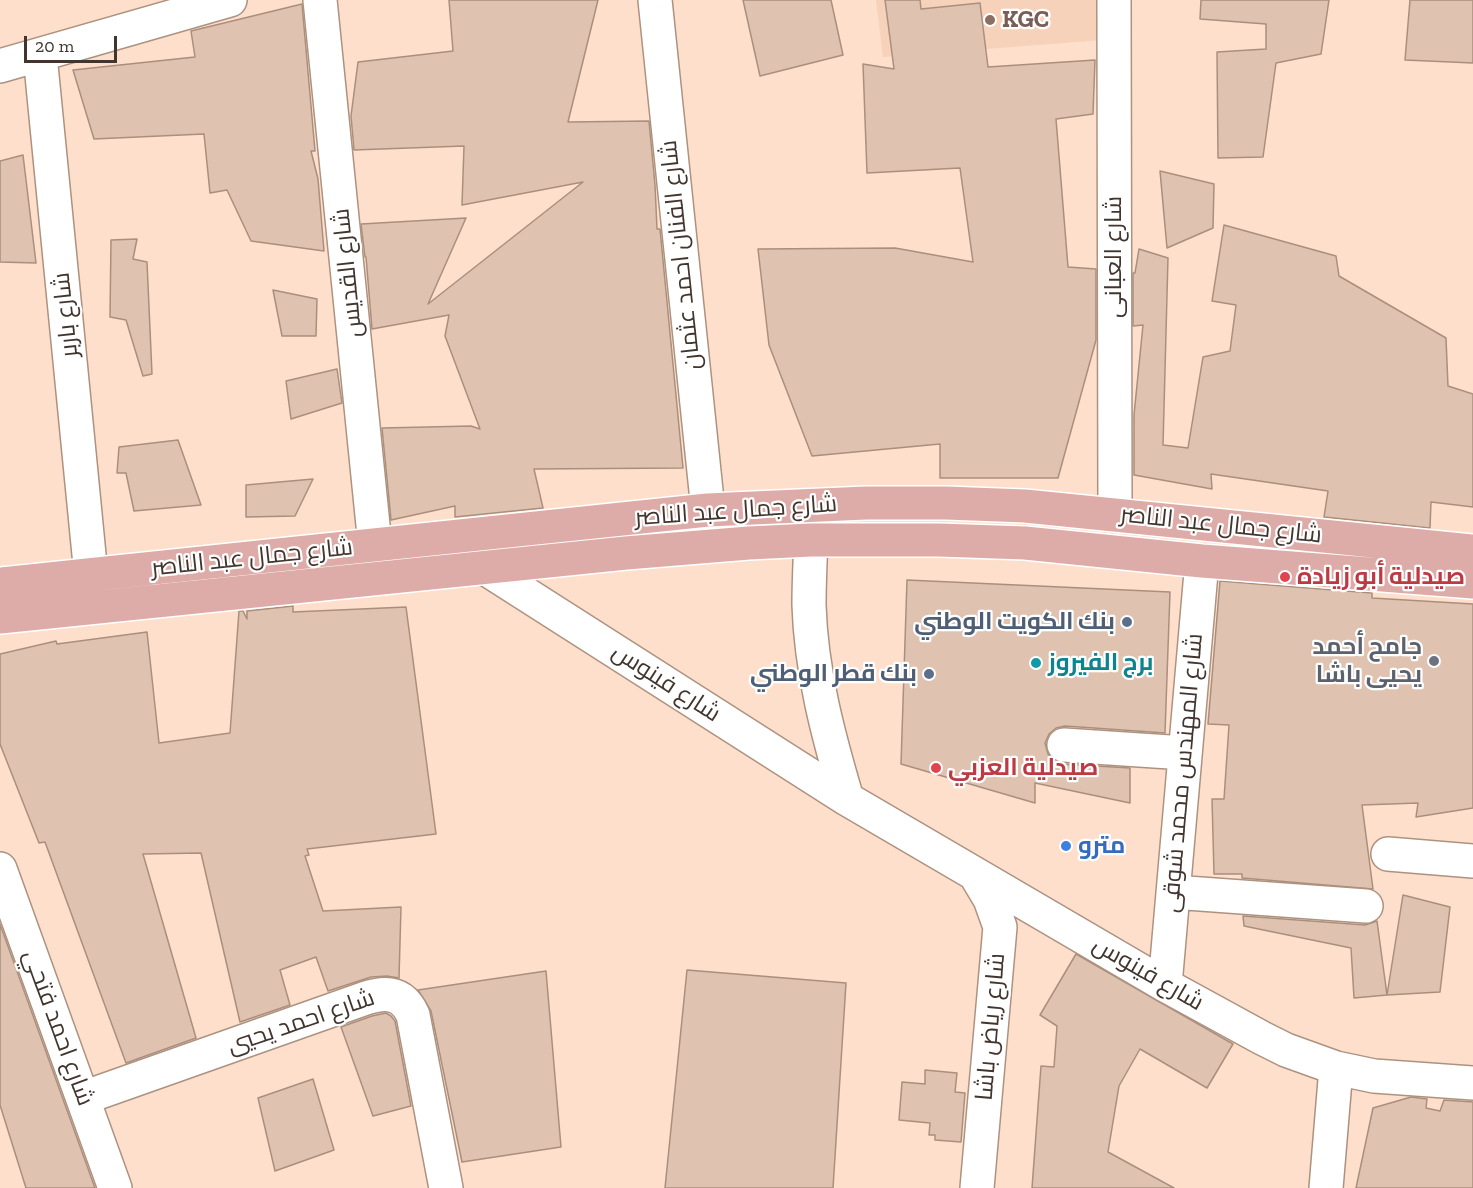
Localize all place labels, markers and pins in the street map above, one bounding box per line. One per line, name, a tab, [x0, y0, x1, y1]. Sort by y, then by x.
place label: KGC	[1002, 6, 1049, 34]
marker: KGC	[983, 13, 997, 27]
place label: صيدلية أبو زيادة	[1297, 563, 1465, 591]
marker: صيدلية أبو زيادة	[1278, 570, 1292, 584]
place label: بنك الكويت الوطني	[914, 608, 1115, 636]
marker: بنك الكويت الوطني	[1120, 615, 1134, 629]
place label: جامح أحمد يحيى باشا	[1313, 633, 1422, 689]
place label: برج الفيروز	[1048, 649, 1154, 677]
marker: جامح أحمد يحيى باشا	[1427, 654, 1441, 668]
marker: برج الفيروز	[1029, 656, 1043, 670]
place label: بنك قطر الوطني	[750, 660, 917, 688]
marker: بنك قطر الوطني	[922, 667, 936, 681]
place label: صيدلية العزبي	[948, 754, 1098, 782]
marker: صيدلية العزبي	[929, 761, 943, 775]
place label: مترو	[1078, 832, 1125, 860]
marker: مترو	[1059, 839, 1073, 853]

